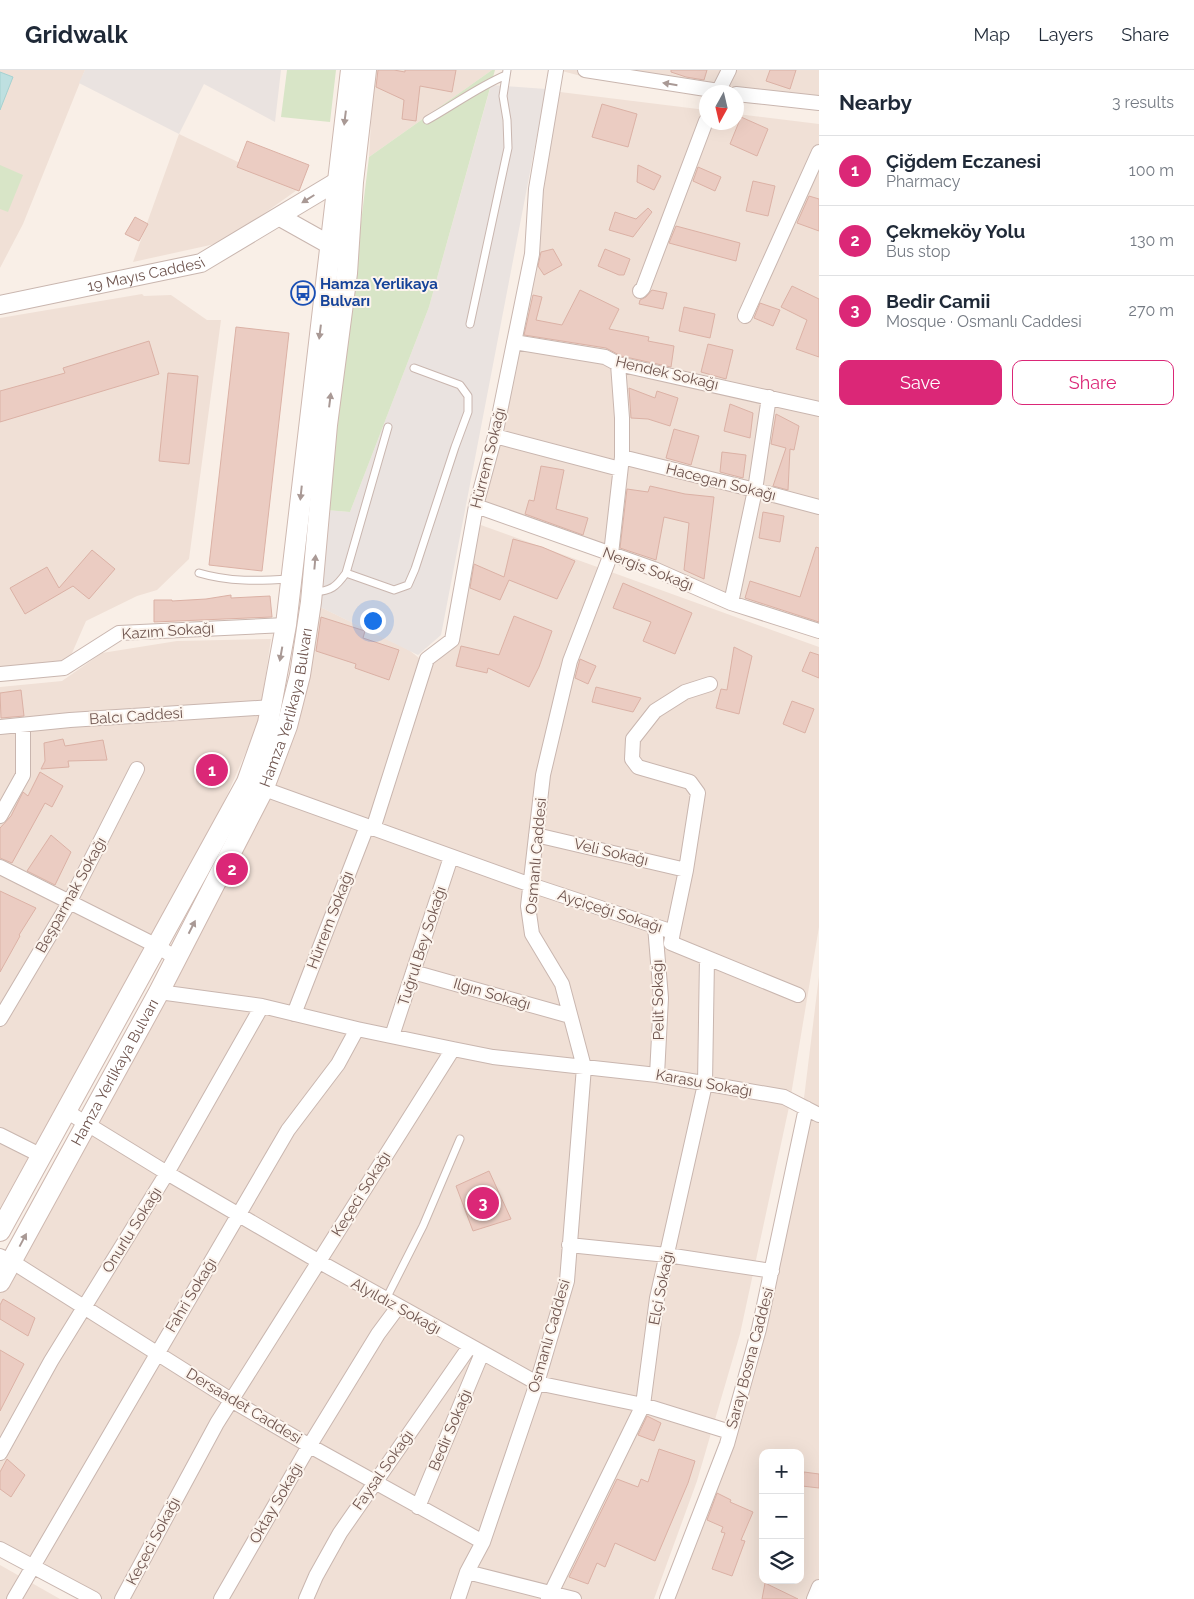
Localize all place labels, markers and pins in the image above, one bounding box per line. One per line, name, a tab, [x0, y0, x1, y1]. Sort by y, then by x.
place label: Hamza Yerlikaya Bulvarı	[320, 275, 438, 310]
bus stop icon: Hamza Yerlikaya Bulvarı	[290, 280, 316, 306]
pin: 1	[196, 751, 228, 789]
pin: 2	[216, 850, 248, 888]
pin: 3	[467, 1184, 499, 1222]

